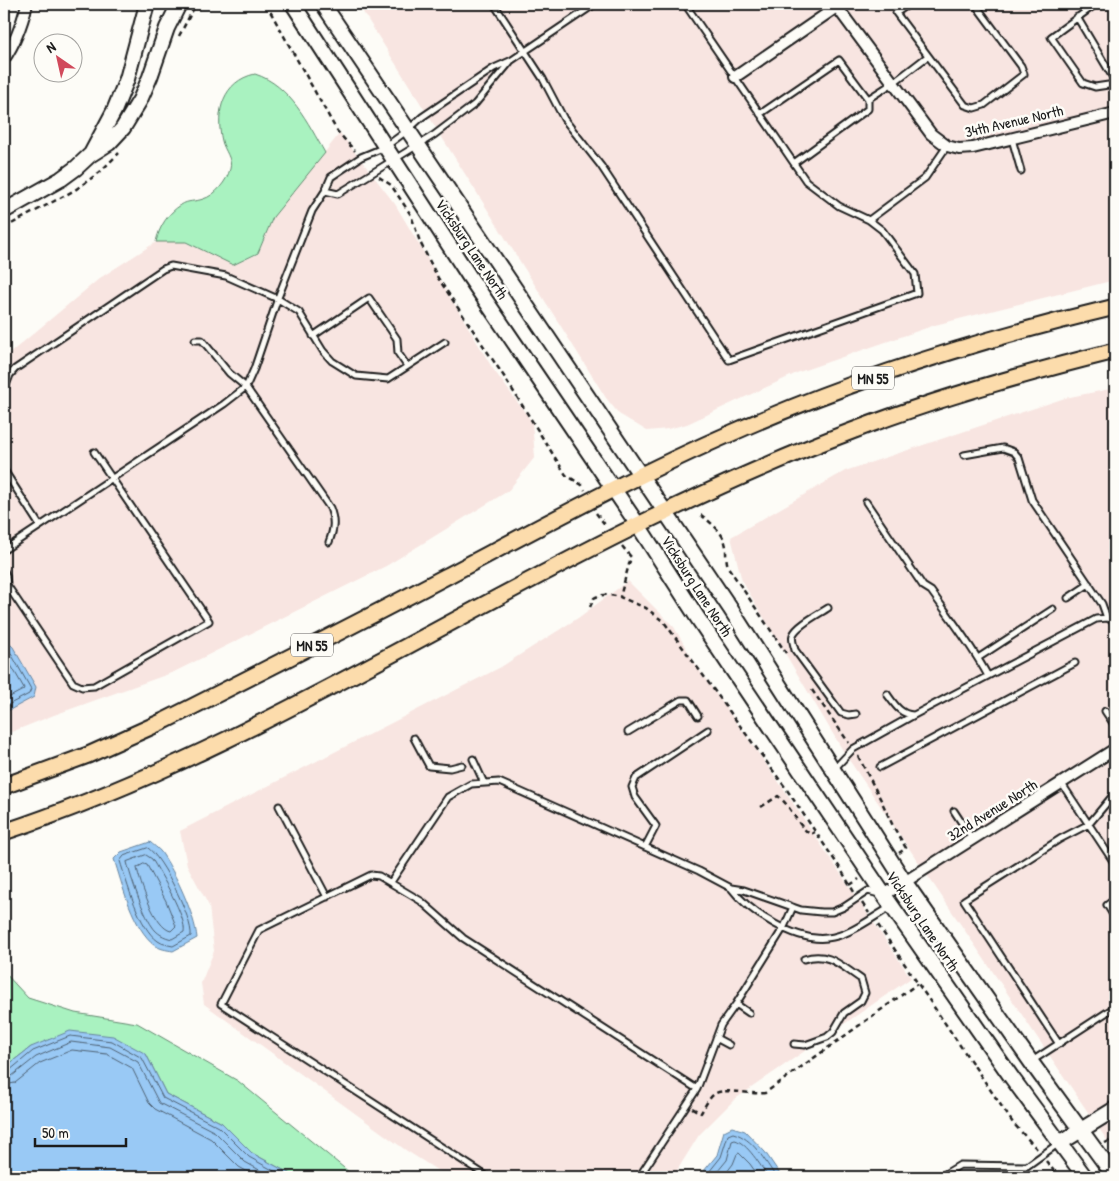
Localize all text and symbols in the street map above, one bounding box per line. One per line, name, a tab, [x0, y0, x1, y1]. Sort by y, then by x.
north arrow	[32, 32, 82, 82]
text: N	[42, 37, 59, 57]
street label: 34th Avenue North	[963, 100, 1065, 142]
street label: Vicksburg Lane North	[431, 195, 513, 303]
road number: MN 55	[852, 366, 894, 389]
street label: Vicksburg Lane North	[656, 531, 738, 641]
road number: MN 55	[291, 634, 333, 656]
street label: 32nd Avenue North	[943, 774, 1041, 846]
street label: Vicksburg Lane North	[882, 867, 964, 975]
scale bar	[35, 1116, 126, 1148]
text: 50 m	[42, 1122, 69, 1143]

